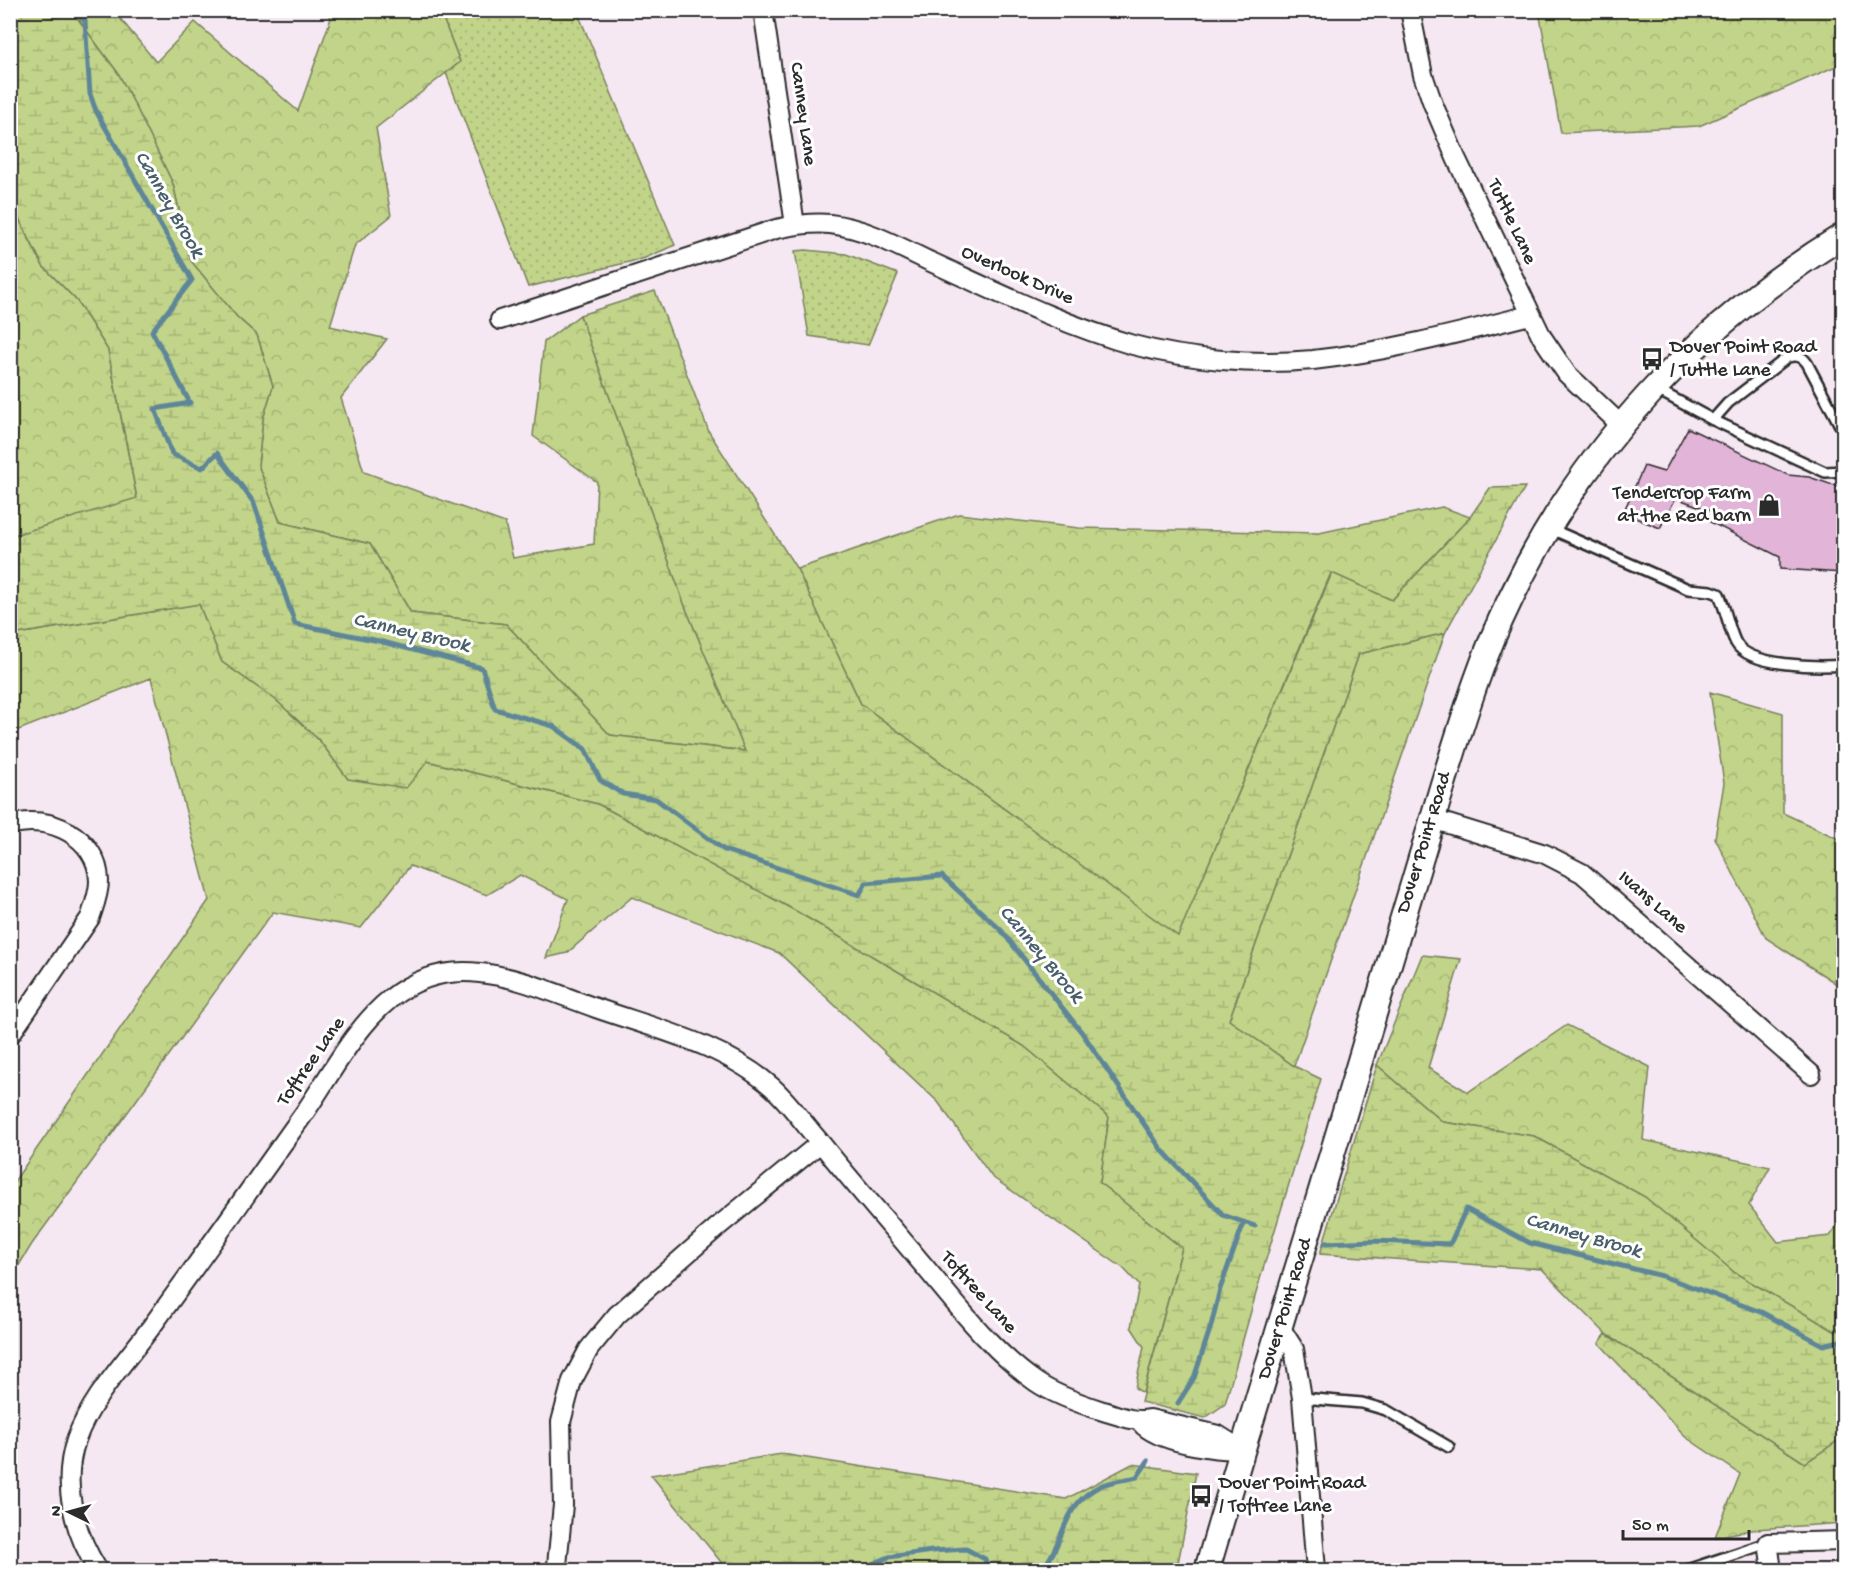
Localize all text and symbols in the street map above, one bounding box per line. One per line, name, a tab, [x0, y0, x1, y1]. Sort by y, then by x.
street label: Canney Lane	[783, 61, 821, 168]
water label: Canney Brook	[128, 147, 210, 265]
street label: Tuttle Lane	[1481, 175, 1541, 269]
street label: Overlook Drive	[957, 241, 1077, 311]
place label: Dover Point Road / Tuttle Lane	[1668, 337, 1818, 383]
bus stop icon: Dover Point Road / Tuttle Lane	[1639, 346, 1665, 372]
place label: Tendercrop Farm at the Red barn	[1612, 483, 1751, 529]
shop icon: Tendercrop Farm at the Red barn	[1756, 492, 1782, 518]
water label: Canney Brook	[350, 608, 474, 660]
street label: Dover Point Road	[1392, 768, 1458, 918]
street label: Ivans Lane	[1613, 867, 1692, 940]
water label: Canney Brook	[992, 902, 1089, 1010]
street label: Toftree Lane	[272, 1013, 351, 1112]
water label: Canney Brook	[1523, 1209, 1646, 1266]
street label: Dover Point Road	[1253, 1234, 1319, 1384]
street label: Toftree Lane	[934, 1246, 1021, 1339]
place label: Dover Point Road / Toftree Lane	[1217, 1473, 1367, 1519]
north arrow	[39, 1482, 99, 1542]
bus stop icon: Dover Point Road / Toftree Lane	[1188, 1483, 1214, 1509]
scale bar	[1623, 1503, 1749, 1541]
text: N	[48, 1504, 68, 1517]
text: 50 m	[1632, 1516, 1669, 1537]

